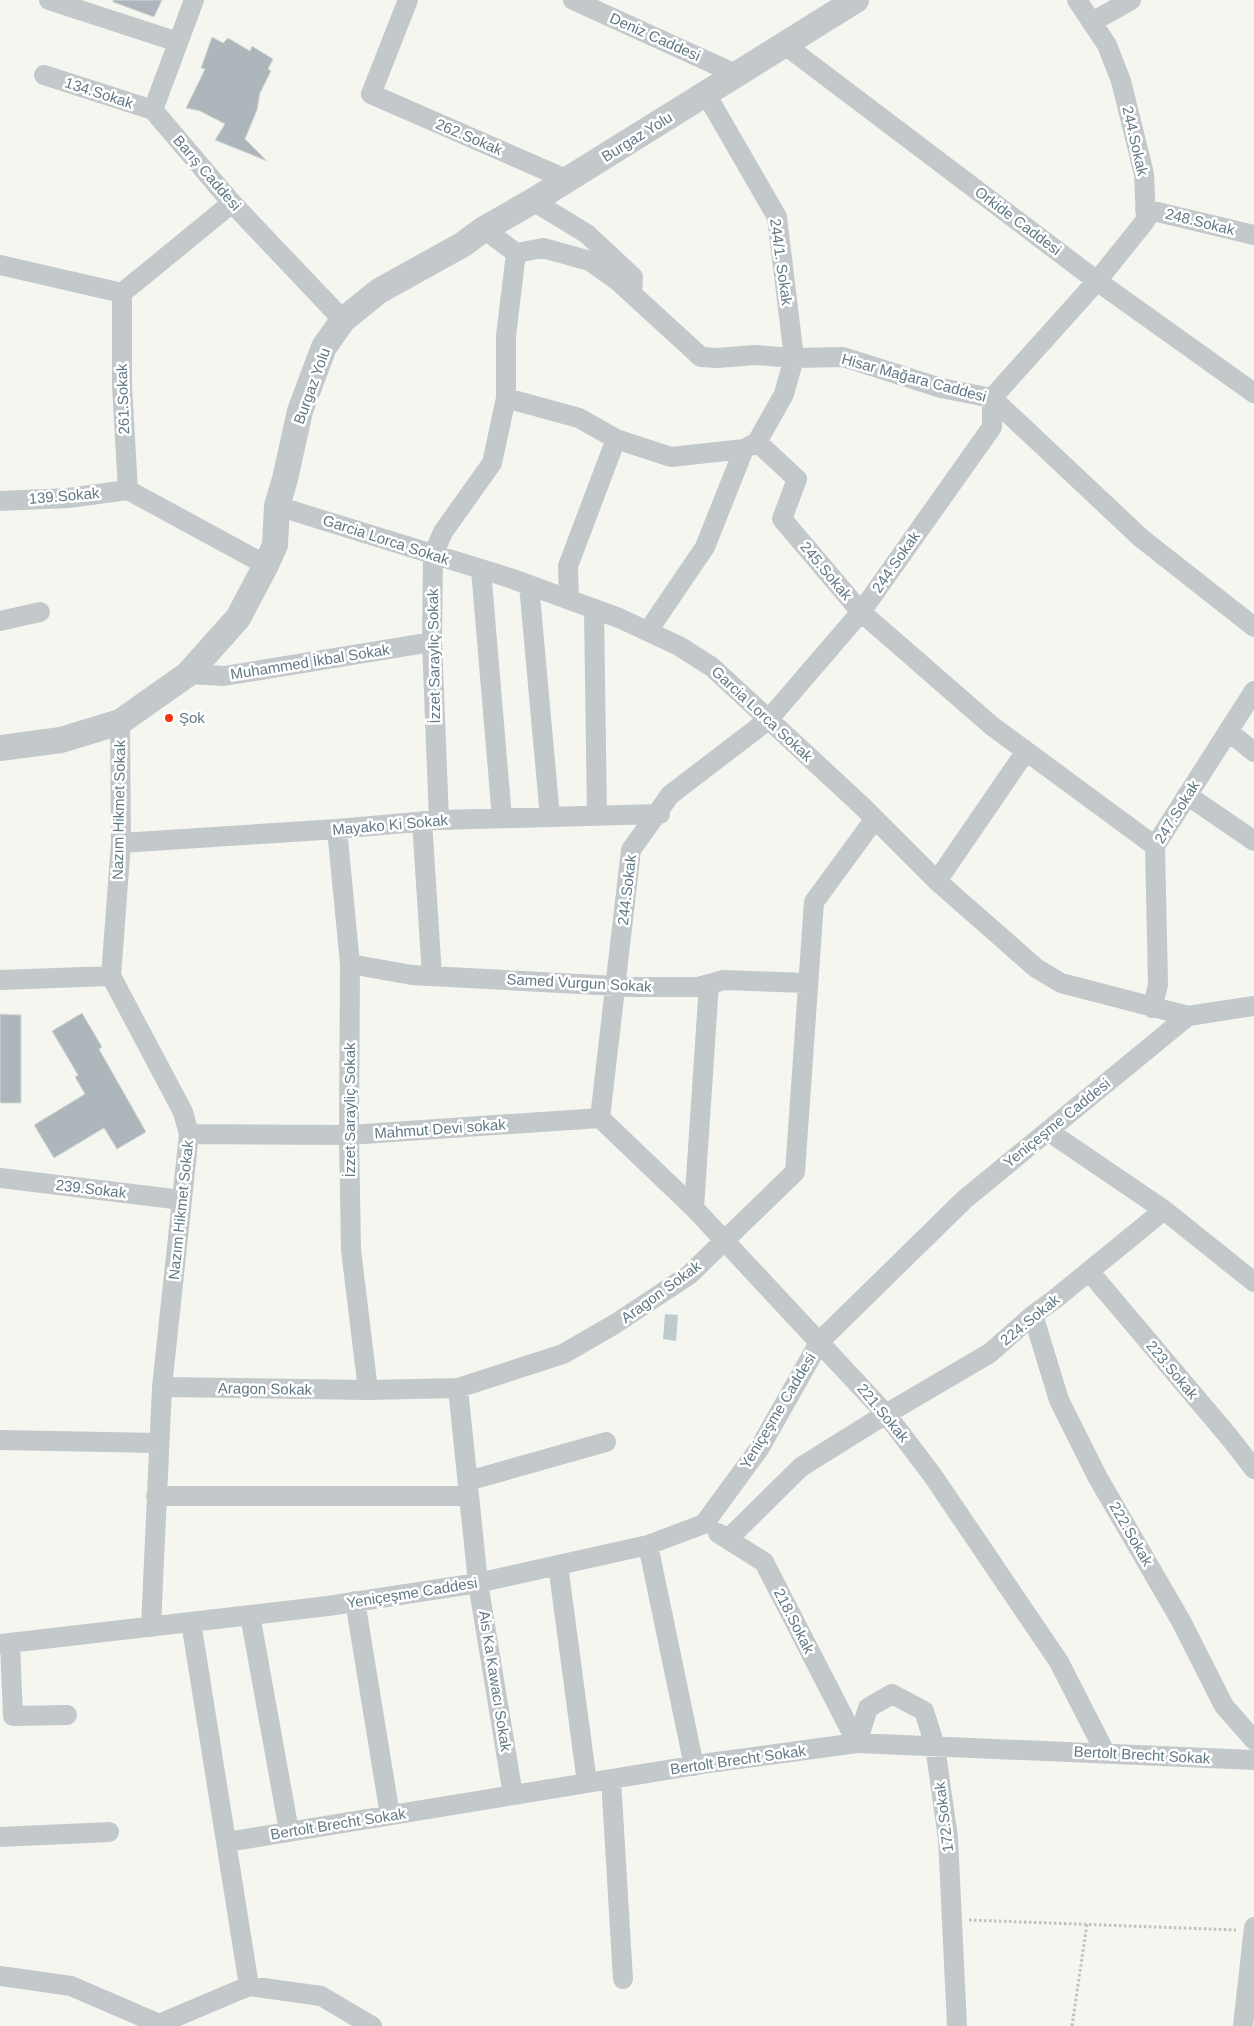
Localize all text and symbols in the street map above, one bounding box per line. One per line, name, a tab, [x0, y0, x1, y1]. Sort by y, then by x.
street label: Deniz Caddesi	[607, 9, 703, 64]
street label: 134.Sokak	[63, 73, 136, 112]
street label: 244.Sokak	[1119, 104, 1152, 178]
street label: Burgaz Yolu	[598, 108, 675, 165]
street label: 262.Sokak	[433, 115, 506, 158]
street label: Barış Caddesi	[170, 132, 245, 214]
street label: Orkide Caddesi	[972, 183, 1065, 259]
street label: 248.Sokak	[1164, 205, 1237, 238]
street label: 244/1. Sokak	[767, 217, 796, 307]
street label: Burgaz Yolu	[290, 345, 333, 426]
street label: Hisar Mağara Caddesi	[840, 350, 988, 405]
street label: 261.Sokak	[113, 363, 132, 435]
street label: 139.Sokak	[28, 484, 100, 507]
street label: Garcia Lorca Sokak	[321, 511, 452, 568]
street label: 244.Sokak	[868, 527, 923, 596]
street label: 245.Sokak	[797, 538, 856, 604]
street label: İzzet Sarayliç Sokak	[424, 588, 443, 724]
street label: Muhammed İkbal Sokak	[229, 640, 391, 682]
street label: Garcia Lorca Sokak	[708, 662, 817, 765]
place label: Şok	[179, 709, 205, 726]
marker: Şok	[163, 712, 175, 724]
street label: Nazım Hikmet Sokak	[109, 739, 128, 880]
street label: 247.Sokak	[1151, 777, 1203, 846]
street label: Mayako Ki Sokak	[331, 811, 449, 838]
street label: 244.Sokak	[614, 853, 639, 926]
street label: Samed Vurgun Sokak	[506, 970, 653, 995]
street label: İzzet Sarayliç Sokak	[341, 1042, 358, 1178]
street label: Yeniçeşme Caddesi	[1000, 1074, 1113, 1171]
street label: Mahmut Devi sokak	[374, 1115, 507, 1142]
street label: Nazım Hikmet Sokak	[165, 1139, 196, 1280]
street label: 239.Sokak	[55, 1176, 128, 1201]
street label: Aragon Sokak	[618, 1257, 704, 1326]
street label: 224.Sokak	[997, 1290, 1063, 1349]
street label: 223.Sokak	[1143, 1337, 1202, 1403]
street label: Yeniçeşme Caddesi	[736, 1350, 819, 1472]
street label: Aragon Sokak	[218, 1379, 313, 1398]
street label: 221.Sokak	[854, 1380, 913, 1446]
street label: 222.Sokak	[1106, 1499, 1157, 1569]
street label: Yeniçeşme Caddesi	[345, 1574, 478, 1611]
street label: 218.Sokak	[771, 1585, 818, 1657]
street label: Ais Ka Kawacı Sokak	[476, 1609, 515, 1753]
street label: Bertolt Brecht Sokak	[669, 1742, 807, 1777]
street label: Bertolt Brecht Sokak	[1073, 1742, 1211, 1767]
street label: 172.Sokak	[931, 1780, 956, 1853]
street label: Bertolt Brecht Sokak	[269, 1804, 407, 1843]

